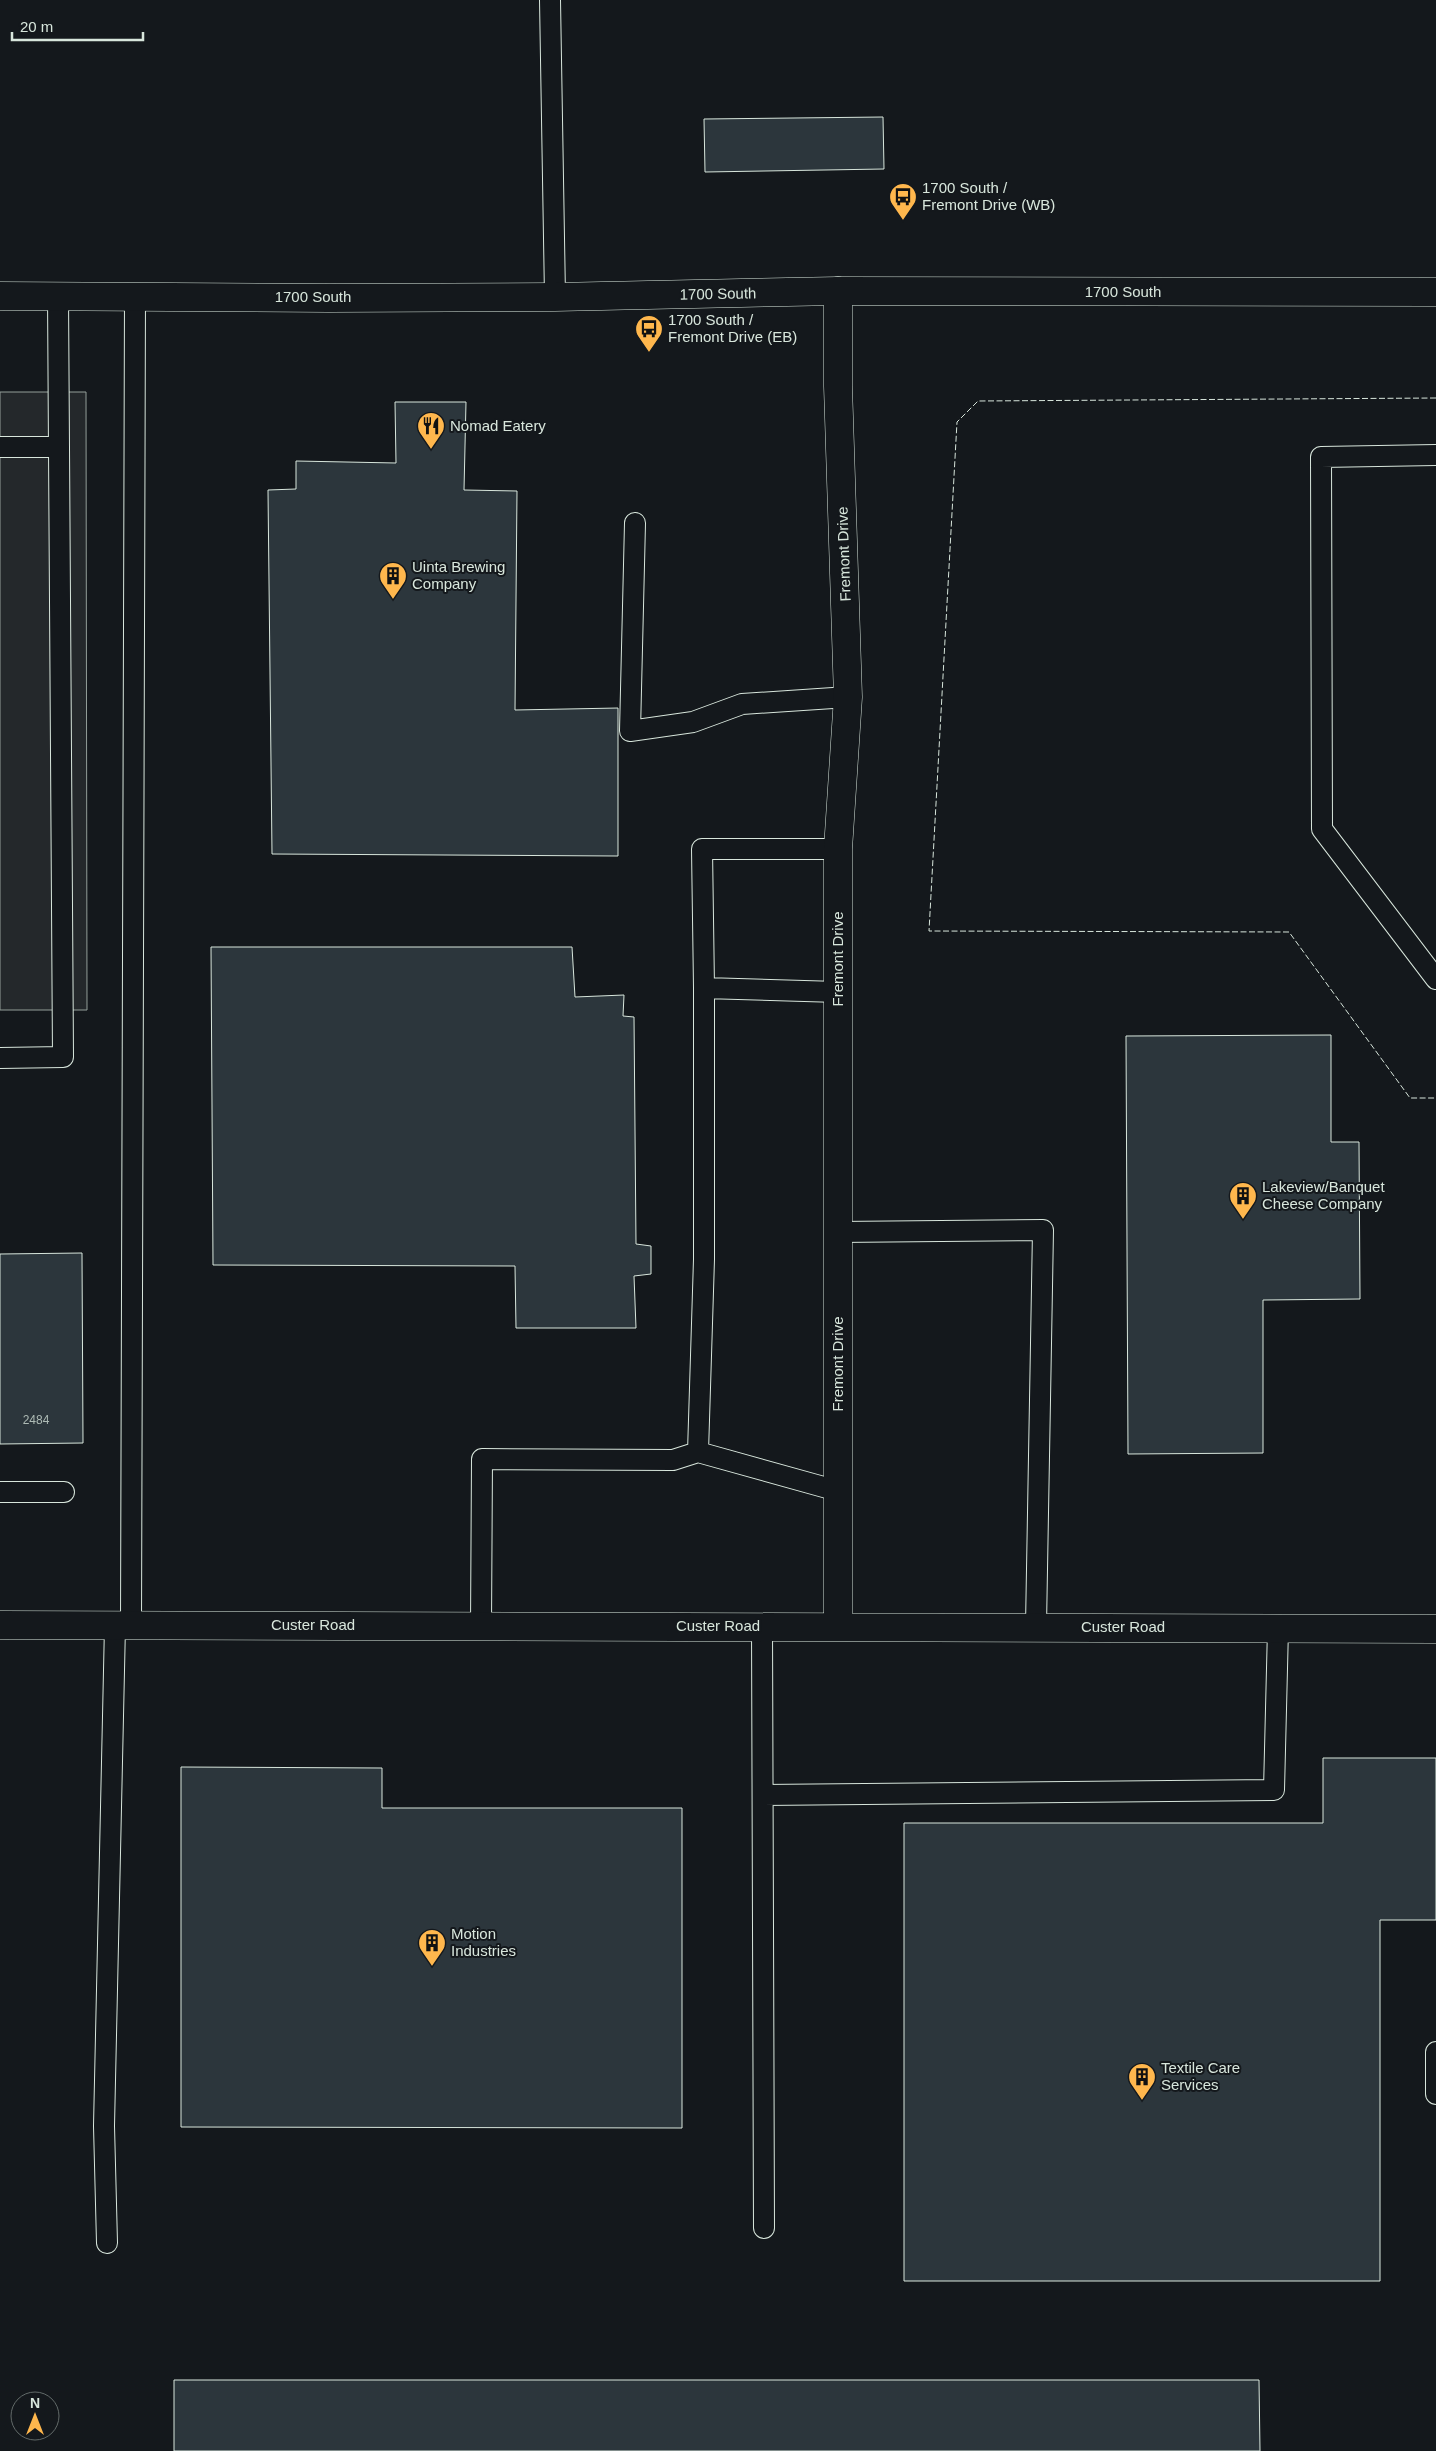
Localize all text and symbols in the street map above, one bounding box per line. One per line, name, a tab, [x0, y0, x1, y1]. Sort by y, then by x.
scale bar	[12, 10, 144, 42]
text: 20 m	[20, 18, 53, 35]
place label: 1700 South / Fremont Drive (WB)	[922, 179, 1055, 213]
bus stop icon: 1700 South / Fremont Drive (WB)	[888, 182, 918, 221]
street label: 1700 South	[1085, 283, 1161, 300]
street label: 1700 South	[679, 284, 757, 303]
street label: 1700 South	[275, 288, 351, 305]
place label: 1700 South / Fremont Drive (EB)	[668, 311, 797, 345]
bus stop icon: 1700 South / Fremont Drive (EB)	[634, 314, 664, 353]
restaurant icon: Nomad Eatery	[416, 411, 446, 450]
place label: Nomad Eatery	[450, 417, 546, 434]
street label: Fremont Drive	[833, 506, 854, 602]
place label: Uinta Brewing Company	[412, 558, 505, 592]
building icon: Uinta Brewing Company	[378, 561, 408, 600]
street label: Fremont Drive	[829, 911, 846, 1007]
place label: Lakeview/Banquet Cheese Company	[1262, 1178, 1385, 1212]
building icon: Lakeview/Banquet Cheese Company	[1228, 1181, 1258, 1220]
street label: Fremont Drive	[829, 1316, 846, 1412]
house number: 2484	[23, 1413, 50, 1427]
street label: Custer Road	[271, 1616, 355, 1633]
street label: Custer Road	[676, 1617, 760, 1634]
street label: Custer Road	[1081, 1618, 1165, 1635]
place label: Motion Industries	[451, 1925, 516, 1959]
building icon: Motion Industries	[417, 1928, 447, 1967]
place label: Textile Care Services	[1161, 2059, 1240, 2093]
building icon: Textile Care Services	[1127, 2062, 1157, 2101]
north arrow	[10, 2391, 60, 2441]
text: N	[30, 2395, 40, 2411]

